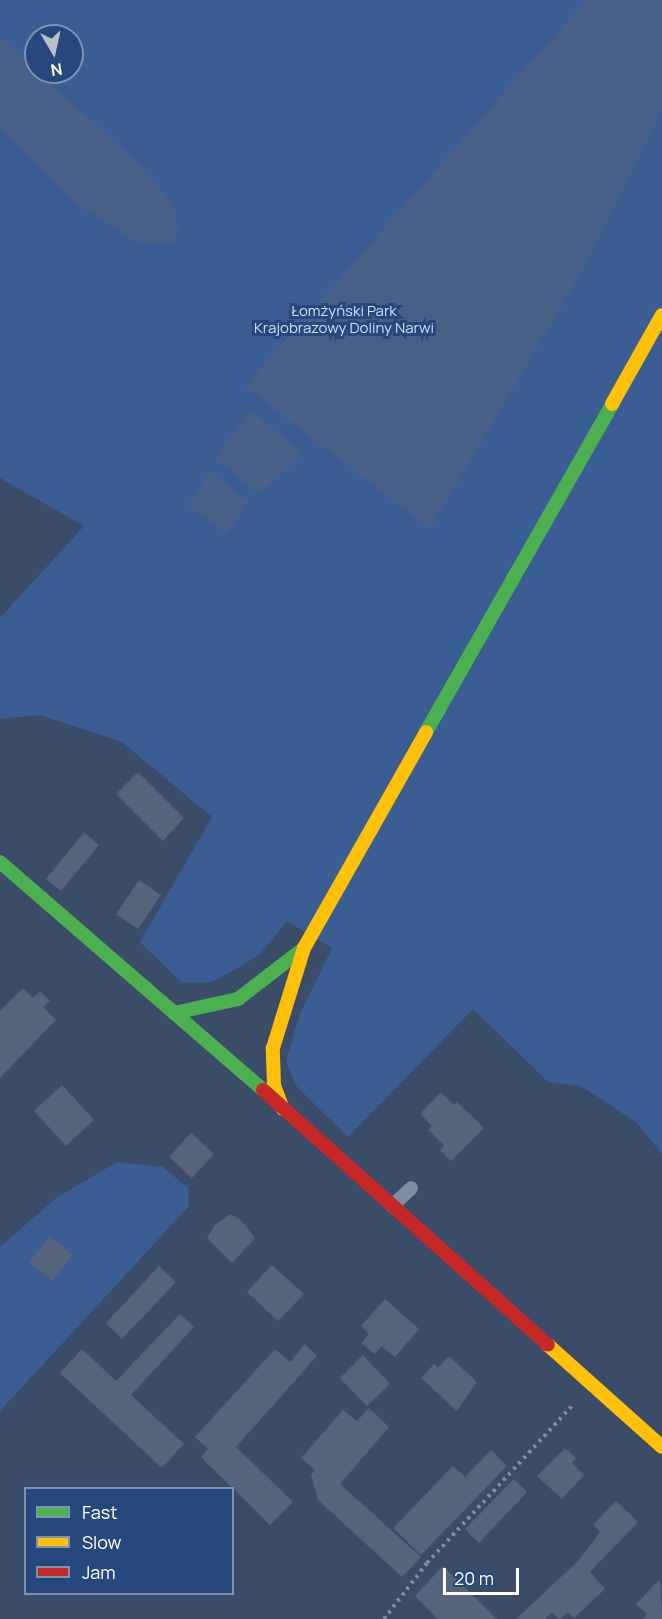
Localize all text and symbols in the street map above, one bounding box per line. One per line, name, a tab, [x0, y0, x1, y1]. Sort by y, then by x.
north arrow	[24, 24, 84, 84]
text: N	[49, 58, 64, 82]
park label: Łomżyński Park Krajobrazowy Doliny Narwi	[254, 301, 434, 336]
legend	[24, 1487, 234, 1595]
text: Fast	[82, 1500, 117, 1524]
text: Slow	[82, 1530, 121, 1554]
scale bar	[446, 1556, 522, 1594]
text: Jam	[82, 1560, 116, 1584]
text: 20 m	[454, 1566, 494, 1590]

